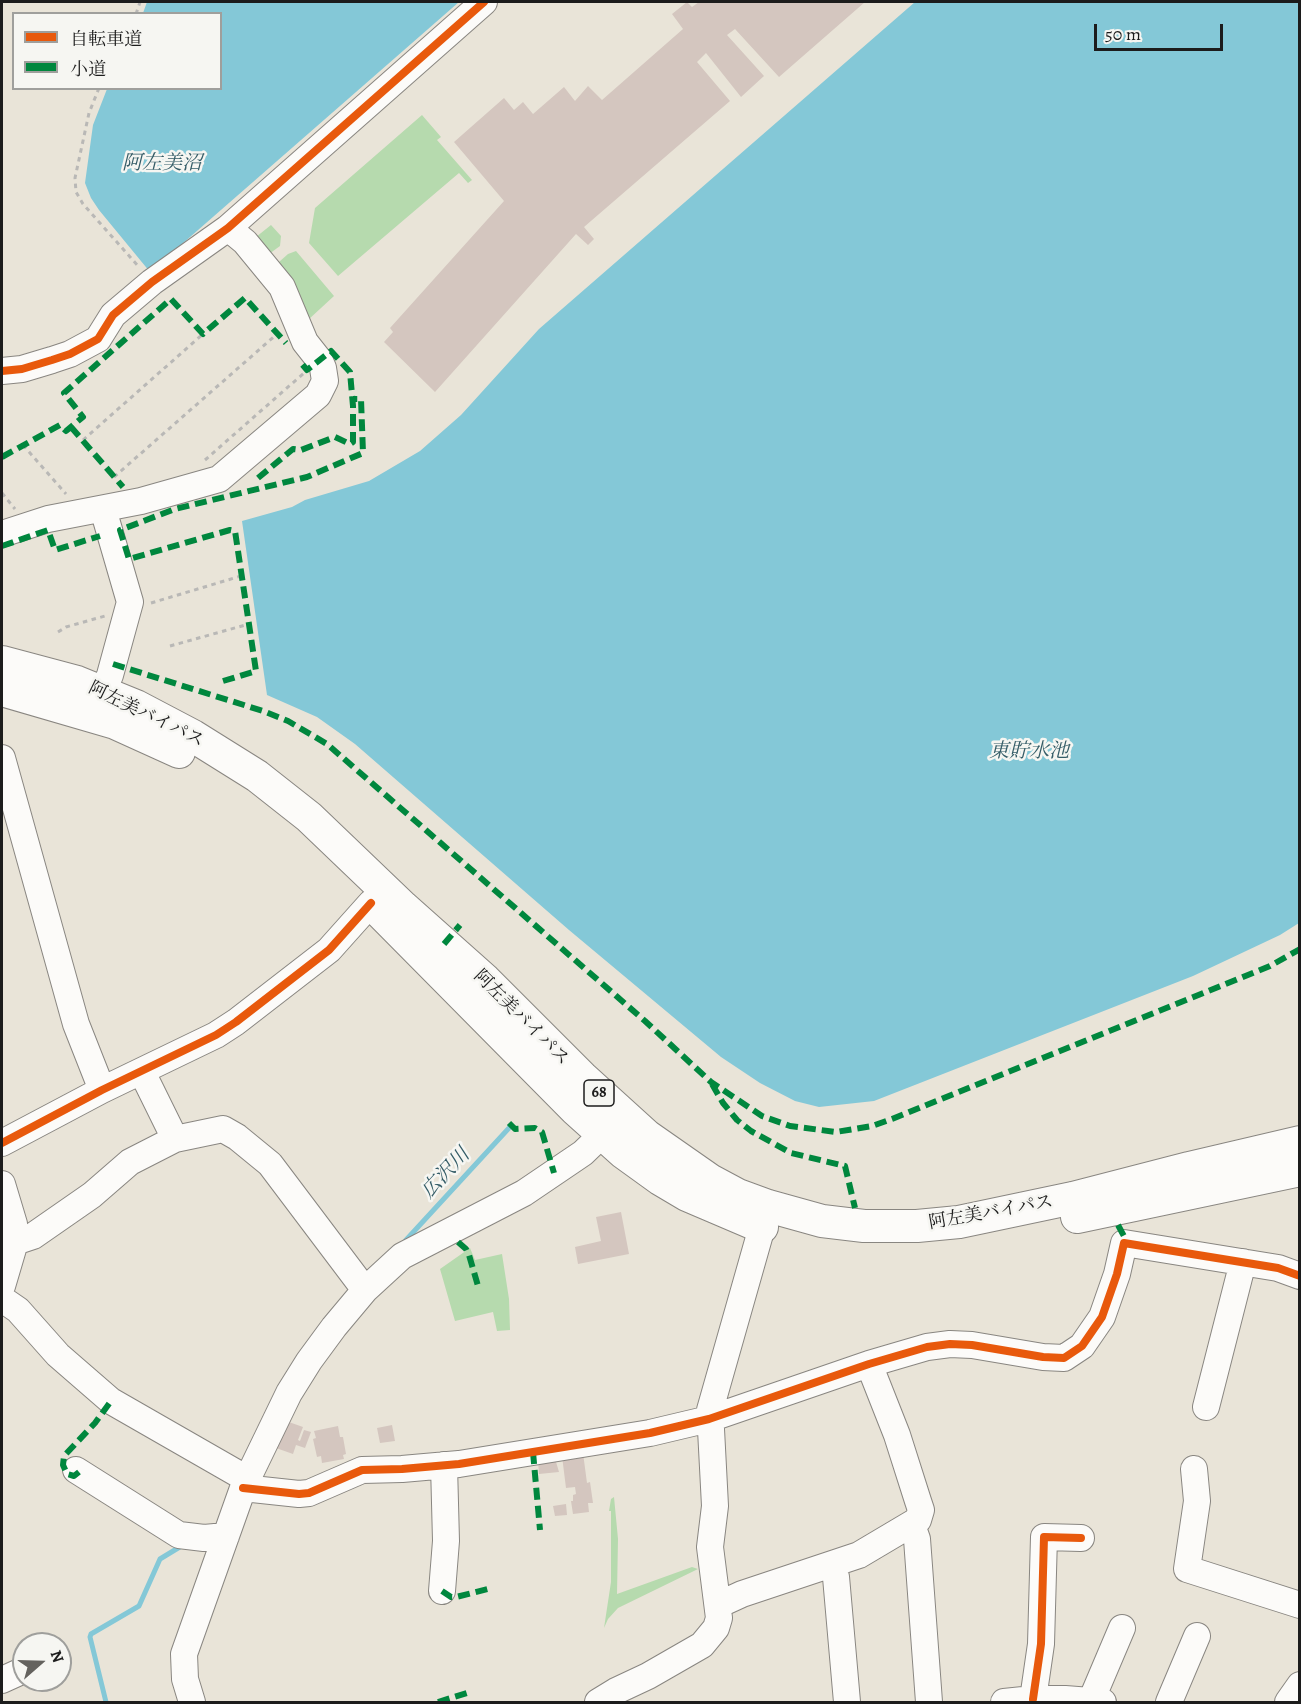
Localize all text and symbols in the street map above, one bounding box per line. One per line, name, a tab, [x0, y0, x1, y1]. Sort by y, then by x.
legend	[12, 12, 222, 90]
scale bar	[1097, 12, 1226, 50]
text: 50 m	[1105, 22, 1141, 46]
text: 自転車道	[70, 27, 142, 51]
text: 小道	[70, 57, 106, 81]
water label: 阿左美沼	[122, 152, 202, 176]
street label: 阿左美バイパス	[85, 678, 207, 752]
water label: 東貯水池	[989, 740, 1069, 764]
street label: 阿左美バイパス	[469, 966, 573, 1070]
road number: 68	[584, 1080, 614, 1106]
water label: 広沢川	[417, 1144, 475, 1204]
street label: 阿左美バイパス	[927, 1191, 1055, 1235]
north arrow	[12, 1632, 72, 1692]
text: N	[45, 1647, 69, 1666]

